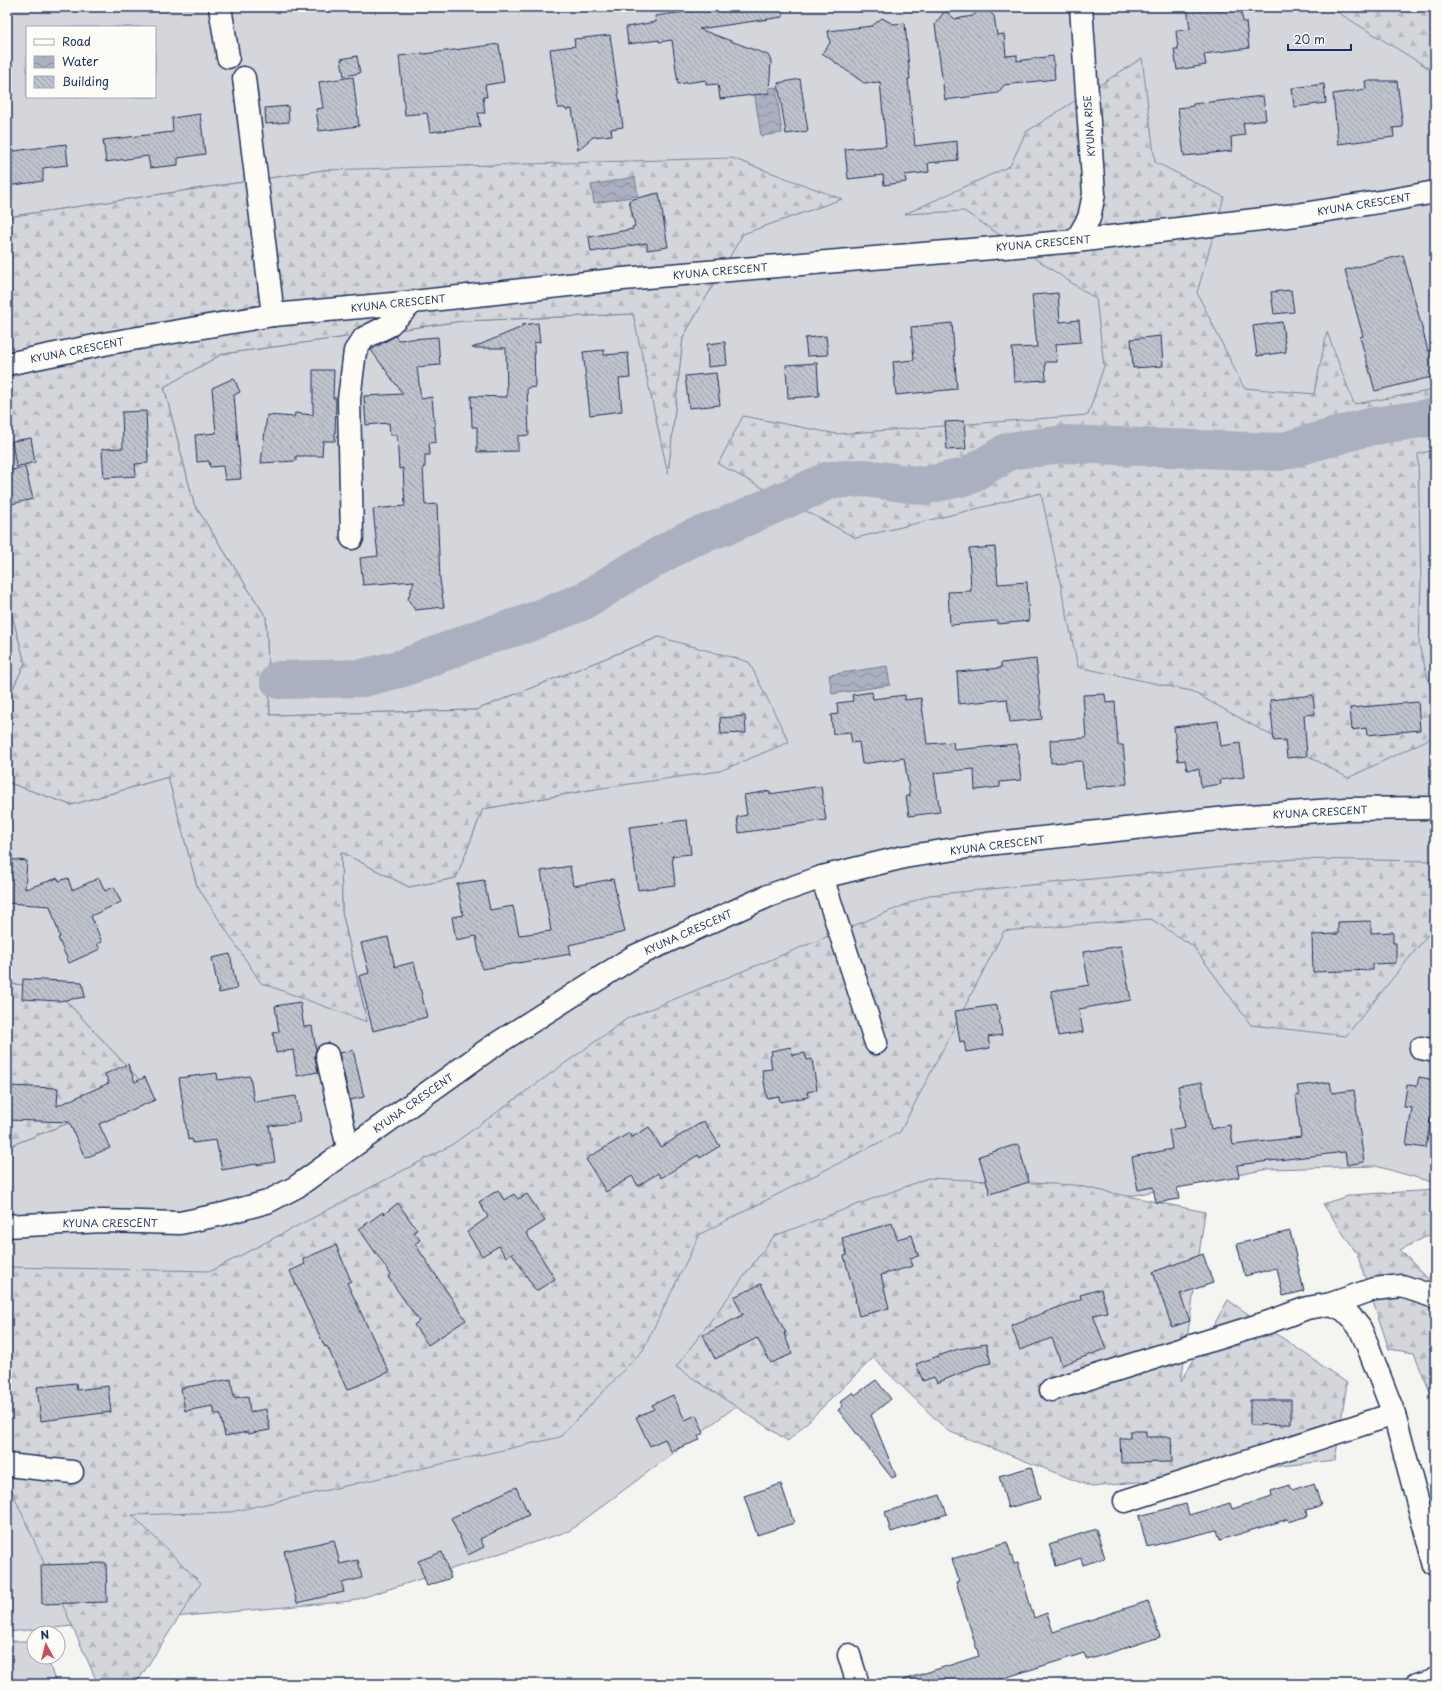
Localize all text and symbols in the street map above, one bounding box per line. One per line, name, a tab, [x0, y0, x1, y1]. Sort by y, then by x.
legend	[26, 26, 156, 98]
scale bar	[1288, 26, 1351, 52]
text: 20 m	[1294, 30, 1325, 48]
text: Road	[62, 32, 91, 50]
text: Water	[62, 52, 99, 70]
text: Building	[62, 72, 109, 90]
street label: KYUNA RISE	[1079, 95, 1098, 157]
street label: KYUNA CRESCENT	[1316, 189, 1412, 218]
street label: KYUNA CRESCENT	[995, 231, 1091, 254]
street label: KYUNA CRESCENT	[672, 259, 768, 282]
street label: KYUNA CRESCENT	[350, 290, 446, 315]
street label: KYUNA CRESCENT	[29, 333, 125, 366]
street label: KYUNA CRESCENT	[1272, 802, 1368, 821]
street label: KYUNA CRESCENT	[949, 831, 1045, 858]
street label: KYUNA CRESCENT	[641, 905, 734, 958]
street label: KYUNA CRESCENT	[369, 1069, 456, 1136]
street label: KYUNA CRESCENT	[62, 1215, 158, 1230]
north arrow	[26, 1625, 66, 1665]
text: N	[39, 1626, 50, 1644]

